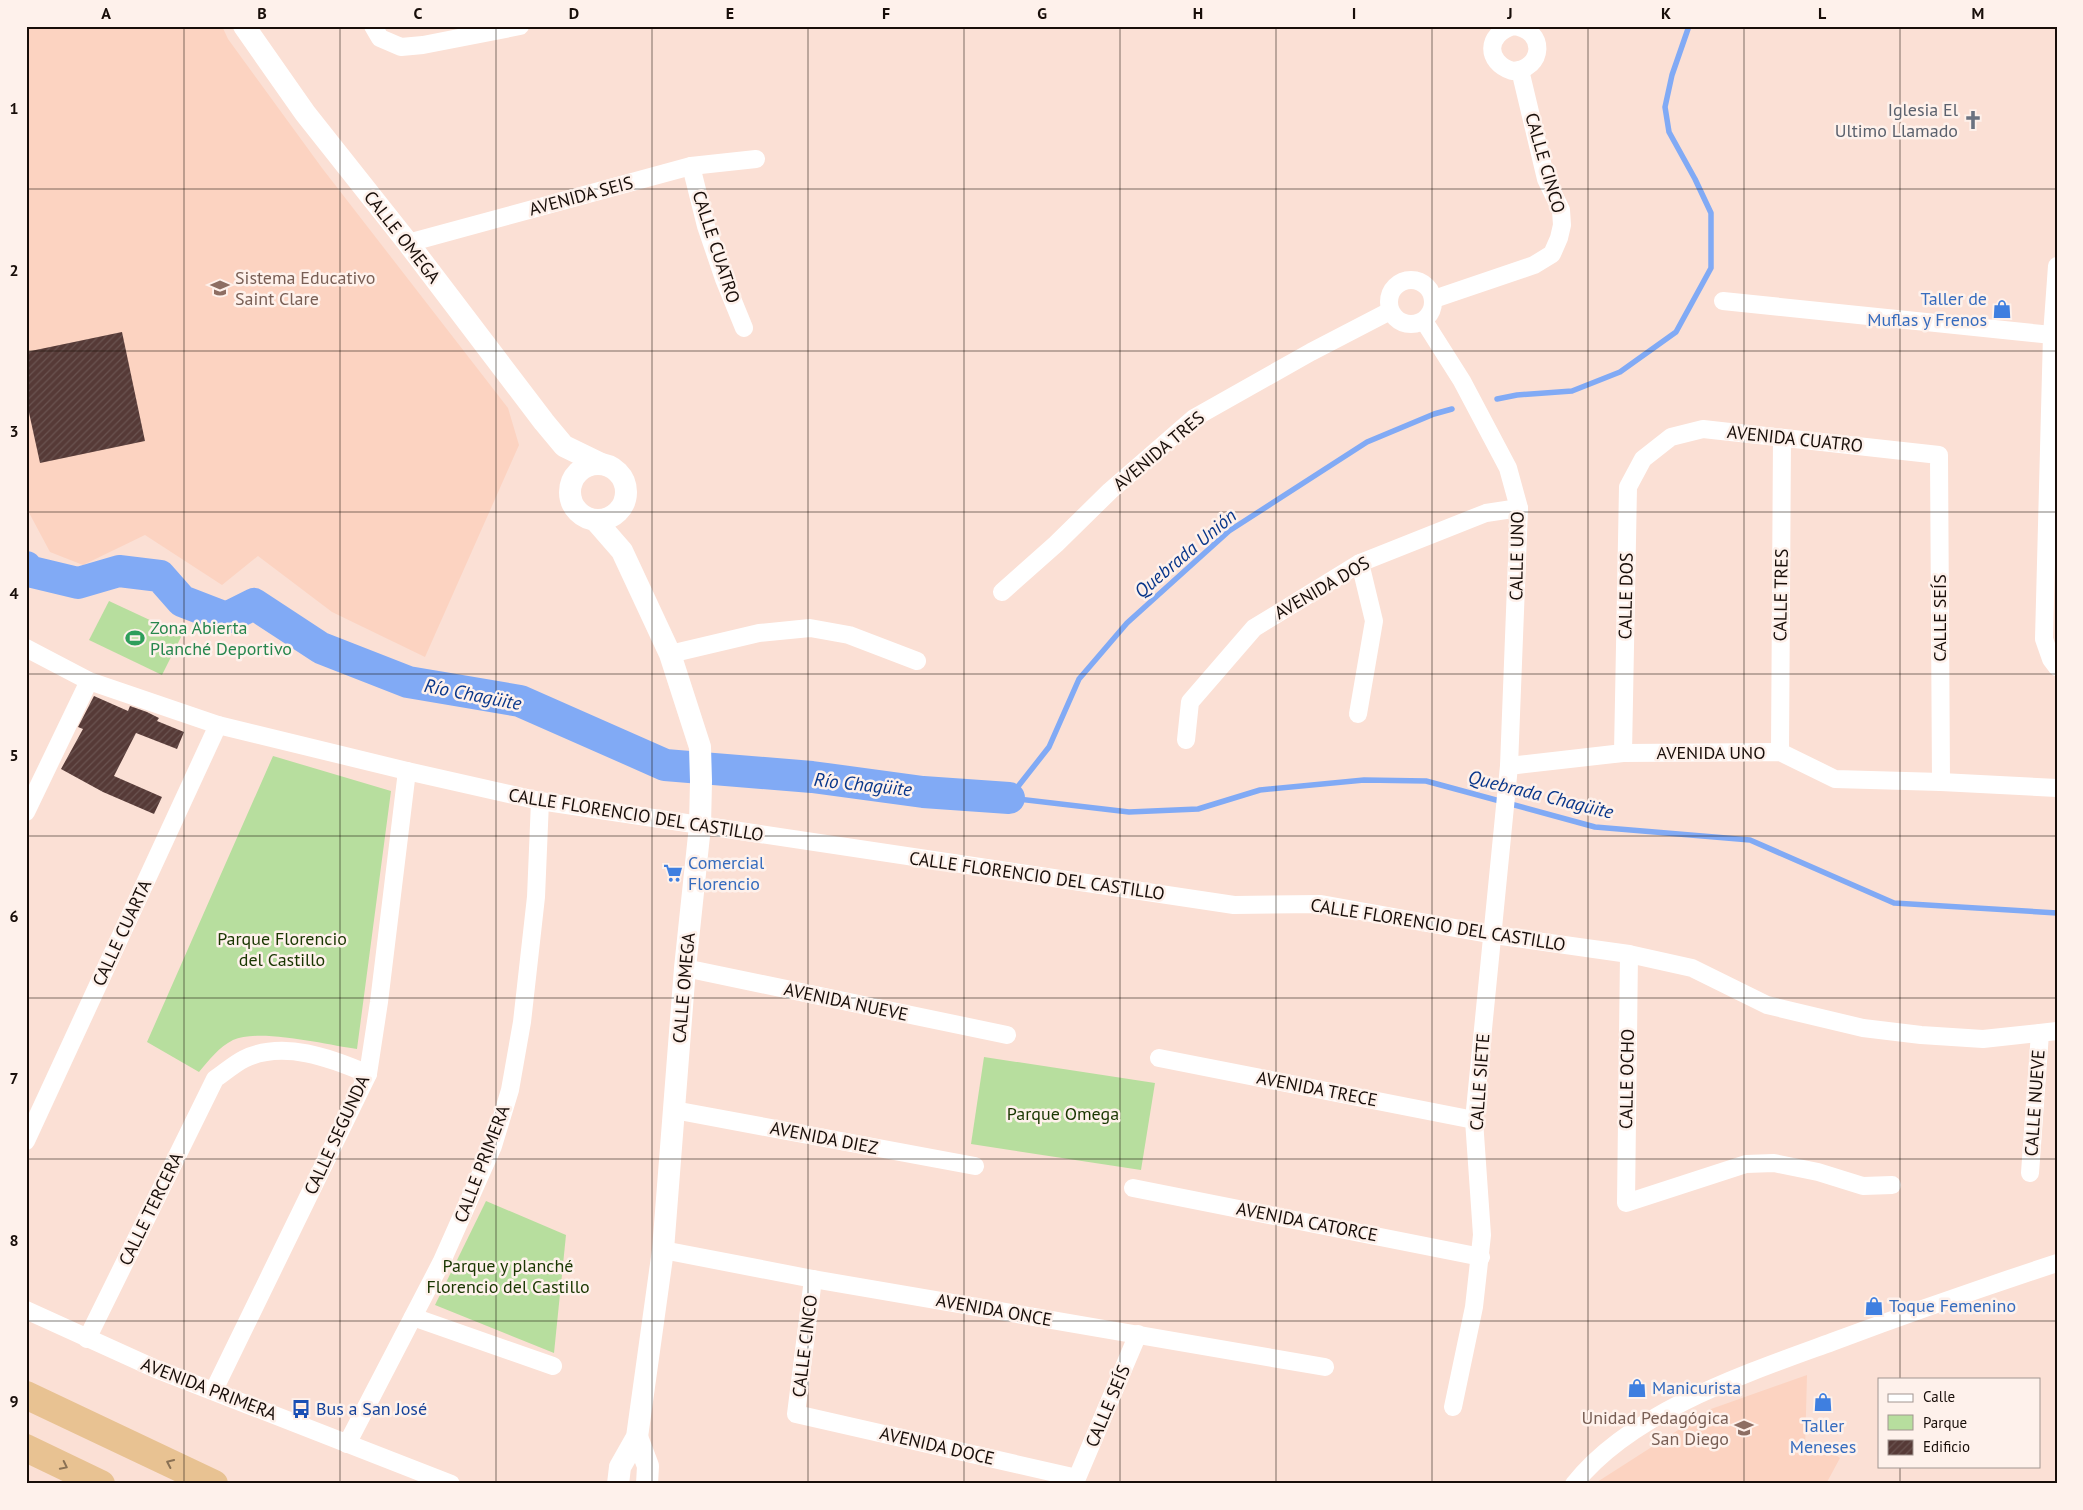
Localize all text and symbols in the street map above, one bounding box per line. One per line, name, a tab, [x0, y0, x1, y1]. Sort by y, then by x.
text: A	[101, 3, 111, 23]
text: B	[257, 3, 267, 23]
text: C	[414, 3, 423, 23]
text: D	[569, 3, 579, 23]
text: E	[726, 3, 734, 23]
text: F	[882, 3, 890, 23]
text: G	[1037, 3, 1047, 23]
text: H	[1193, 3, 1203, 23]
text: I	[1352, 3, 1356, 23]
text: J	[1506, 3, 1513, 23]
text: K	[1661, 3, 1671, 23]
text: L	[1818, 3, 1827, 23]
text: M	[1972, 3, 1984, 23]
text: 1	[9, 98, 19, 118]
place label: Iglesia El Ultimo Llamado	[1835, 98, 1959, 142]
church icon: Iglesia El Ultimo Llamado	[1962, 109, 1984, 131]
street label: CALLE CINCO	[1520, 110, 1571, 216]
street label: AVENIDA SEIS	[526, 171, 635, 220]
street label: CALLE OMEGA	[359, 186, 446, 288]
street label: CALLE CUATRO	[687, 188, 745, 306]
text: 2	[9, 260, 19, 280]
place label: Sistema Educativo Saint Clare	[235, 266, 376, 310]
school or university icon: Sistema Educativo Saint Clare	[209, 277, 231, 299]
place label: Taller de Muflas y Frenos	[1867, 287, 1987, 331]
shop icon: Taller de Muflas y Frenos	[1991, 298, 2013, 320]
street label: AVENIDA TRES	[1108, 406, 1209, 495]
street label: AVENIDA CUATRO	[1726, 420, 1864, 457]
text: 3	[9, 421, 19, 441]
water label: Quebrada Unión	[1129, 503, 1241, 603]
street label: CALLE UNO	[1504, 511, 1529, 601]
street label: CALLE TRES	[1768, 548, 1793, 642]
street label: AVENIDA DOS	[1270, 551, 1374, 624]
street label: CALLE DOS	[1613, 552, 1638, 640]
street label: CALLE SEÍS	[1928, 574, 1951, 662]
text: 4	[9, 583, 19, 603]
place label: Zona Abierta Planché Deportivo	[150, 616, 292, 660]
sports icon: Zona Abierta Planché Deportivo	[124, 627, 146, 649]
water label: Río Chagüite	[422, 673, 524, 715]
street label: AVENIDA UNO	[1656, 741, 1766, 764]
text: 5	[9, 745, 19, 765]
water label: Quebrada Chagüite	[1466, 764, 1616, 824]
water label: Río Chagüite	[813, 767, 913, 801]
street label: CALLE FLORENCIO DEL CASTILLO	[507, 783, 765, 846]
street label: CALLE FLORENCIO DEL CASTILLO	[908, 846, 1166, 905]
place label: Comercial Florencio	[688, 851, 765, 895]
supermarket icon: Comercial Florencio	[662, 862, 684, 884]
street label: CALLE CUARTA	[87, 875, 156, 990]
street label: CALLE FLORENCIO DEL CASTILLO	[1309, 893, 1567, 956]
text: 6	[9, 906, 19, 926]
park label: Parque Florencio del Castillo	[217, 927, 347, 971]
street label: CALLE OMEGA	[667, 931, 700, 1044]
street label: AVENIDA NUEVE	[782, 977, 910, 1026]
street label: CALLE OCHO	[1614, 1029, 1639, 1129]
street label: CALLE SIETE	[1465, 1033, 1494, 1131]
street label: CALLE NUEVE	[2019, 1049, 2050, 1157]
street label: AVENIDA TRECE	[1255, 1066, 1379, 1111]
text: 7	[9, 1068, 19, 1088]
street label: CALLE SEGUNDA	[299, 1071, 374, 1198]
street label: CALLE PRIMERA	[449, 1101, 515, 1226]
park label: Parque Omega	[1007, 1102, 1119, 1125]
street label: AVENIDA DIEZ	[768, 1116, 880, 1159]
street label: CALLE TERCERA	[113, 1148, 188, 1269]
street label: AVENIDA CATORCE	[1235, 1197, 1380, 1246]
text: 8	[9, 1230, 19, 1250]
park label: Parque y planché Florencio del Castillo	[426, 1254, 590, 1298]
street label: AVENIDA ONCE	[934, 1288, 1054, 1331]
street label: CALLE CINCO	[787, 1293, 822, 1399]
place label: Toque Femenino	[1889, 1294, 2016, 1317]
shop icon: Toque Femenino	[1863, 1295, 1885, 1317]
street label: AVENIDA PRIMERA	[138, 1352, 281, 1425]
street label: CALLE SEÍS	[1080, 1361, 1135, 1451]
place label: Manicurista	[1652, 1376, 1741, 1399]
shop icon: Manicurista	[1626, 1377, 1648, 1399]
legend	[1878, 1378, 2040, 1468]
text: Calle	[1923, 1387, 1955, 1406]
text: 9	[9, 1391, 19, 1411]
shop icon: Taller Meneses	[1812, 1391, 1834, 1413]
place label: Bus a San José	[316, 1397, 427, 1420]
bus stop icon: Bus a San José	[290, 1398, 312, 1420]
place label: Unidad Pedagógica San Diego	[1581, 1406, 1729, 1450]
text: Parque	[1923, 1413, 1967, 1432]
place label: Taller Meneses	[1790, 1414, 1856, 1458]
school or university icon: Unidad Pedagógica San Diego	[1733, 1417, 1755, 1439]
street label: AVENIDA DOCE	[878, 1421, 997, 1470]
text: Edificio	[1923, 1437, 1970, 1456]
one-way arrow	[166, 1459, 175, 1469]
one-way arrow	[59, 1460, 68, 1470]

